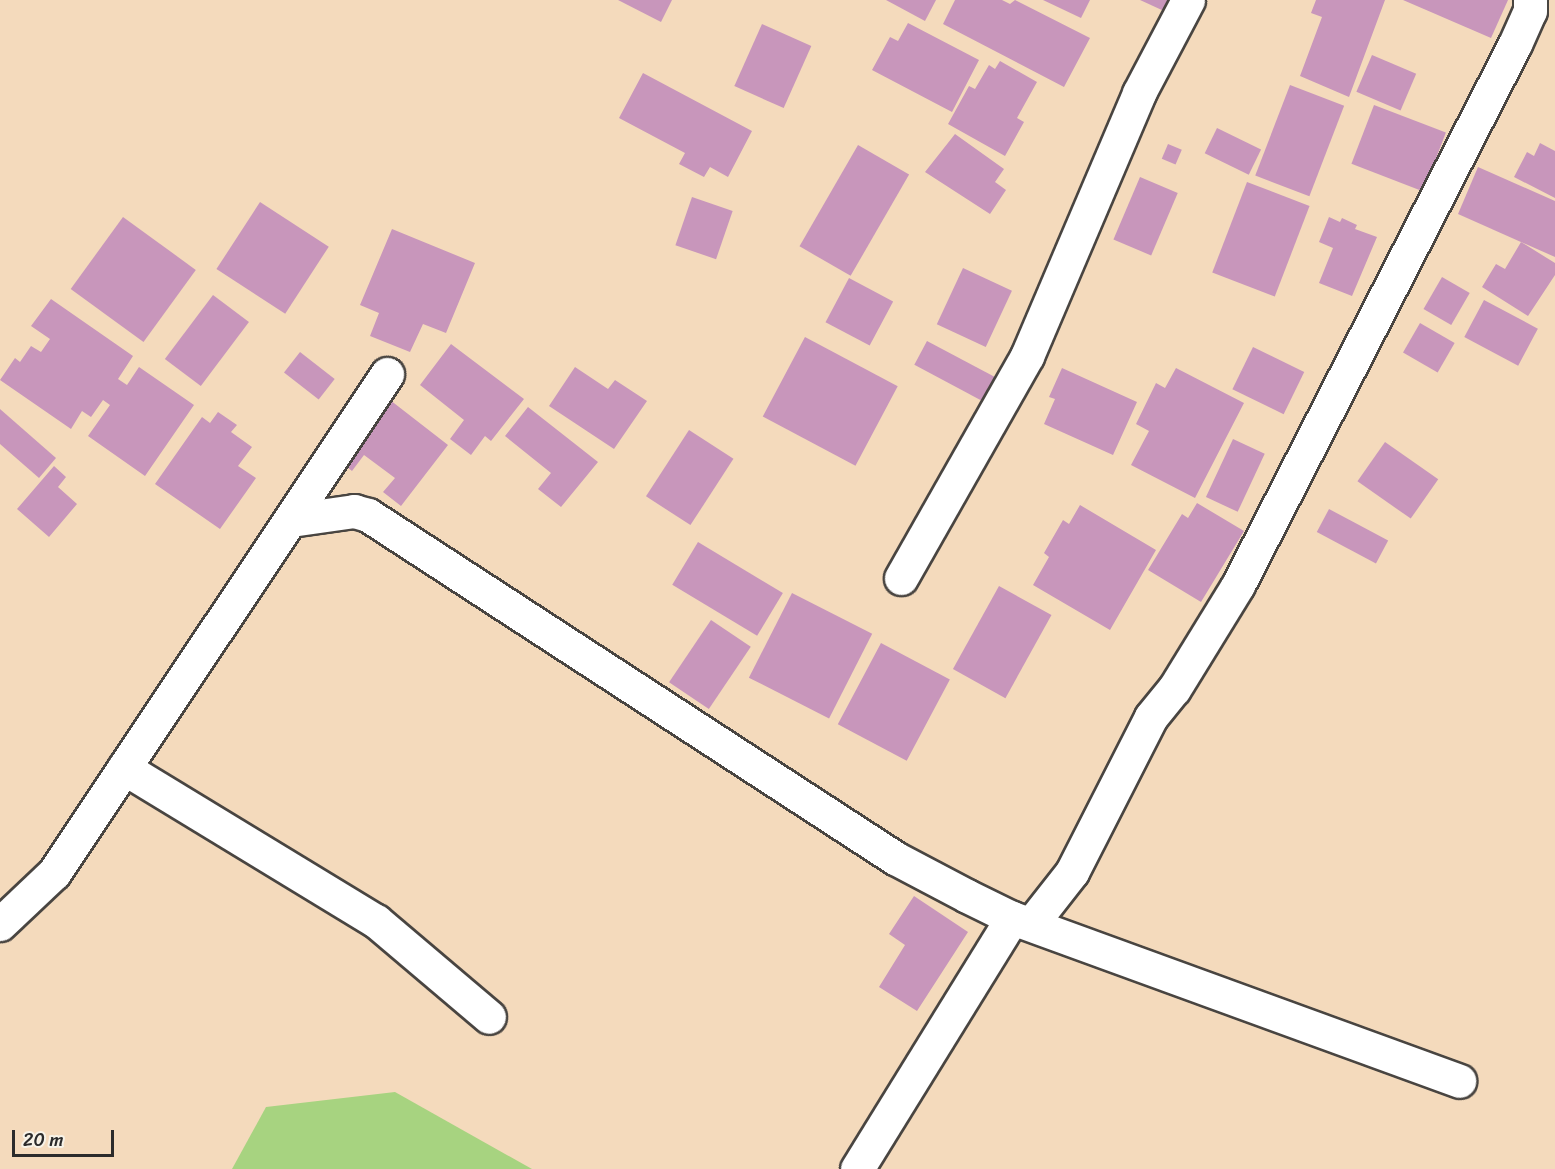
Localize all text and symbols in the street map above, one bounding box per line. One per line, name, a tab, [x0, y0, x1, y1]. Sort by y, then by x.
scale bar	[15, 1118, 117, 1156]
text: 20 m	[23, 1124, 63, 1156]

